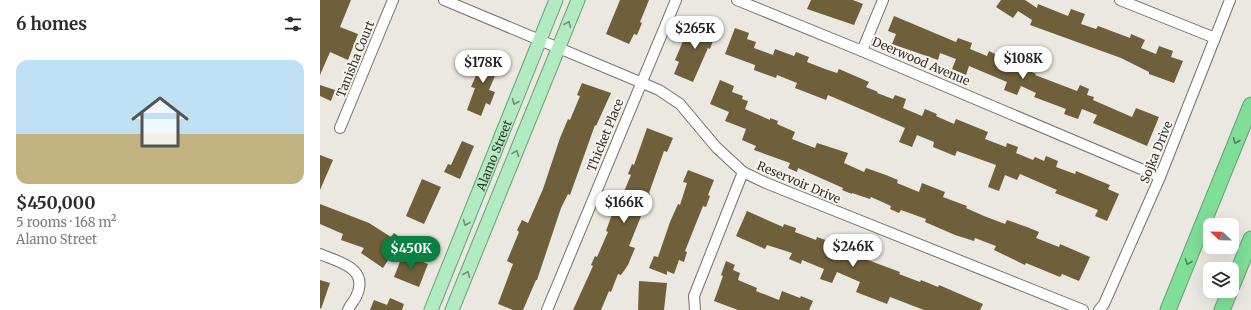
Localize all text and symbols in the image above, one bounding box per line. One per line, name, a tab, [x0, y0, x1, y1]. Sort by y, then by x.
text: 6 homes	[16, 13, 87, 35]
icon: filters	[282, 13, 304, 35]
pin: $265K	[667, 16, 723, 50]
street label: Tanisha Court	[333, 18, 377, 100]
one-way arrow	[563, 20, 571, 28]
text: $265K	[675, 20, 715, 37]
street label: Deerwood Avenue	[870, 34, 972, 88]
pin: $108K	[995, 46, 1051, 80]
pin: $178K	[455, 50, 511, 84]
text: $108K	[1003, 50, 1043, 67]
text: $178K	[464, 54, 502, 71]
icon: home	[124, 86, 196, 158]
street label: Thicket Place	[584, 96, 626, 174]
one-way arrow	[511, 99, 519, 106]
street label: Alamo Street	[472, 117, 515, 194]
street label: Sojka Drive	[1137, 119, 1175, 185]
one-way arrow	[1233, 138, 1241, 145]
one-way arrow	[511, 150, 519, 157]
street label: Reservoir Drive	[755, 158, 843, 206]
pin: $166K	[596, 190, 652, 224]
text: $450,000	[16, 192, 95, 214]
text: $166K	[604, 194, 644, 211]
text: 5 rooms · 168 m²	[16, 214, 116, 231]
north arrow	[1203, 218, 1239, 254]
map controls	[1203, 218, 1239, 298]
one-way arrow	[462, 219, 470, 226]
text: Alamo Street	[16, 231, 97, 248]
pin: $246K	[825, 234, 881, 268]
pin: $450K	[383, 236, 439, 270]
text: $246K	[832, 238, 874, 255]
text: $450K	[390, 240, 432, 257]
one-way arrow	[1184, 259, 1192, 266]
button: layers	[1203, 262, 1239, 298]
one-way arrow	[462, 270, 470, 277]

